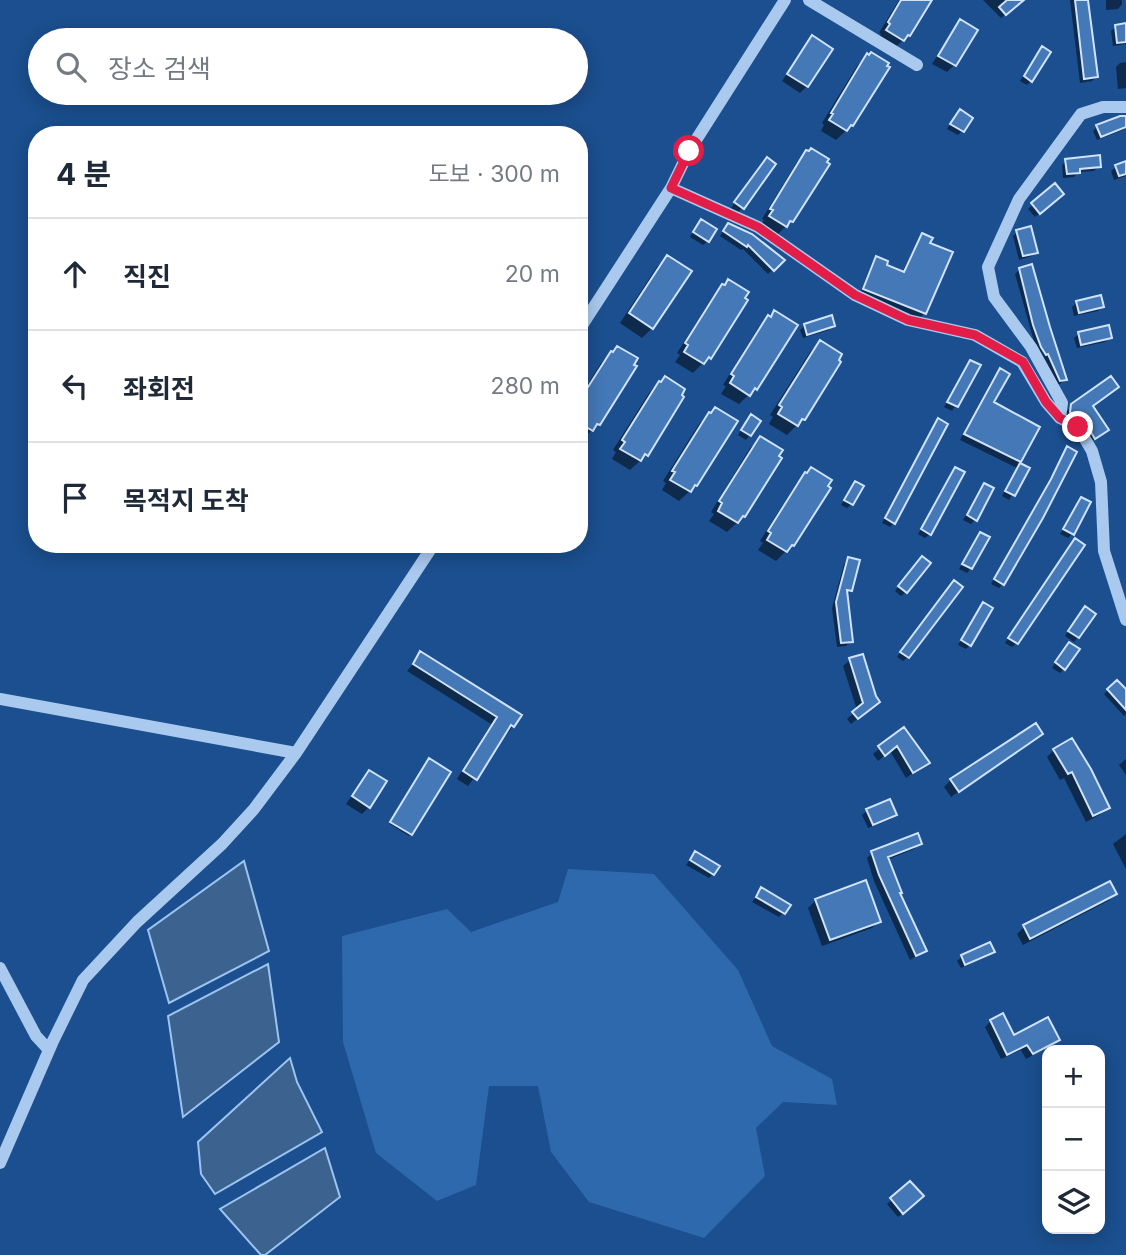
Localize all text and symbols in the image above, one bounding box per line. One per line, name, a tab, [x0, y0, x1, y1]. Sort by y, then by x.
search box	[28, 28, 588, 105]
icon: search	[52, 48, 90, 86]
text: 장소 검색	[108, 53, 211, 84]
route start	[673, 135, 704, 166]
text: 4 분	[56, 156, 111, 192]
text: 도보 · 300 m	[428, 160, 560, 188]
icon: ahead	[56, 255, 94, 293]
text: 20 m	[505, 260, 560, 288]
text: 직진	[123, 261, 171, 292]
icon: left	[56, 367, 94, 405]
text: 280 m	[491, 372, 560, 400]
text: 좌회전	[123, 373, 195, 404]
route end	[1062, 411, 1093, 442]
icon: arrive	[56, 479, 94, 517]
text: 목적지 도착	[123, 485, 249, 516]
map controls	[1042, 1045, 1105, 1234]
button: +	[1042, 1045, 1105, 1108]
button: −	[1042, 1108, 1105, 1171]
button: layers	[1042, 1171, 1105, 1234]

